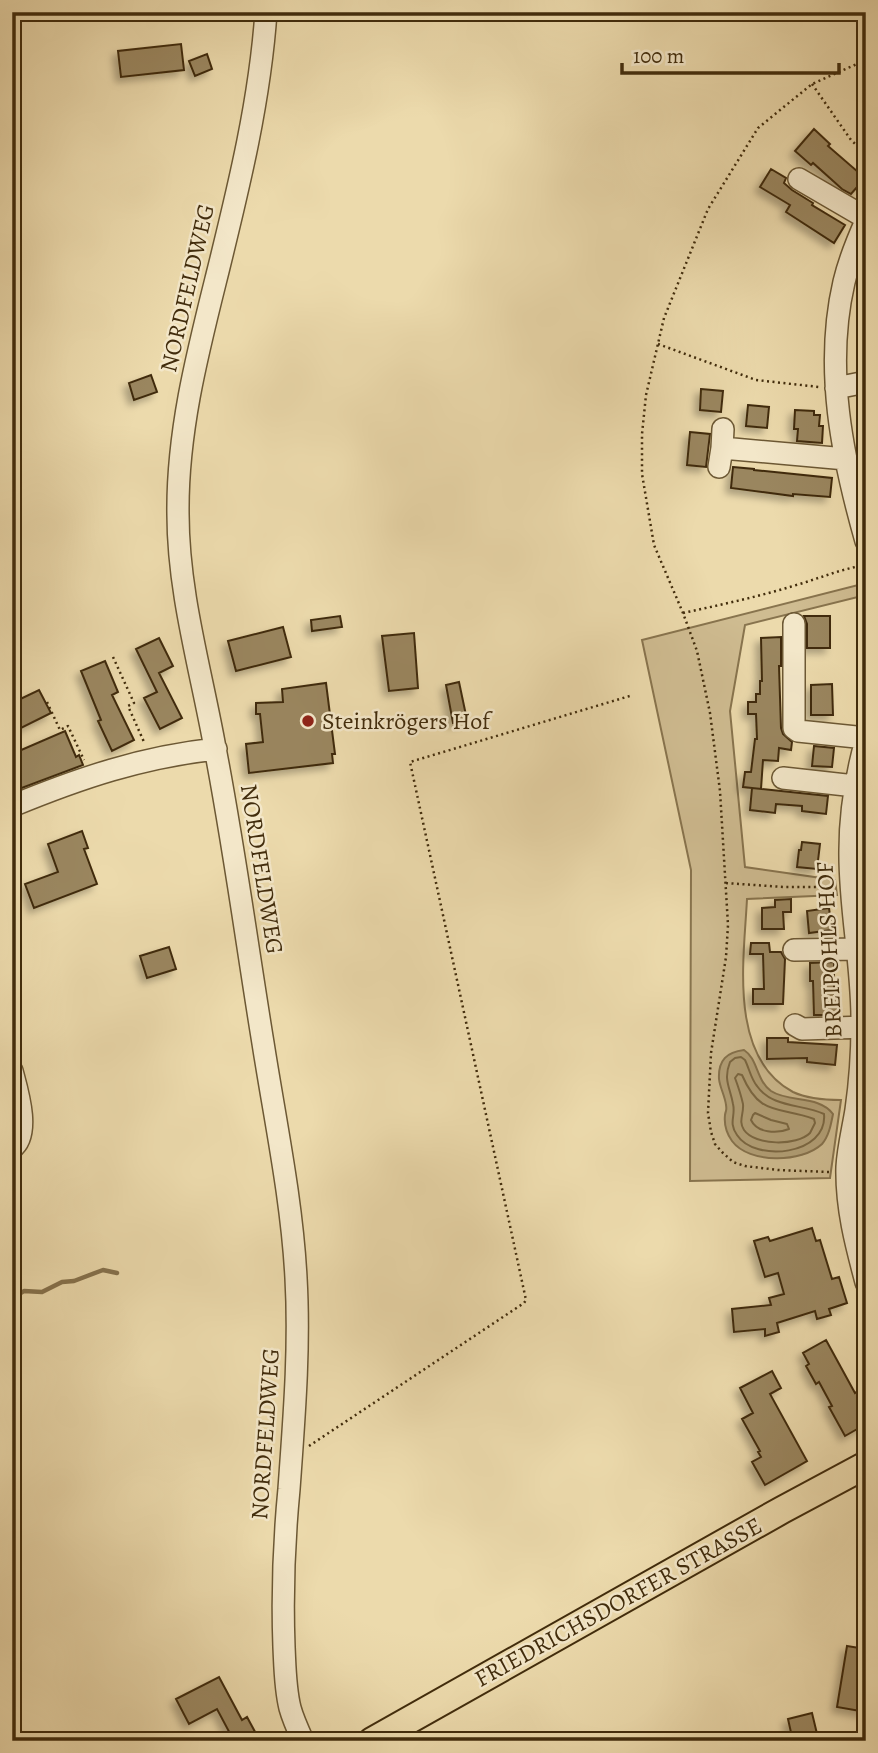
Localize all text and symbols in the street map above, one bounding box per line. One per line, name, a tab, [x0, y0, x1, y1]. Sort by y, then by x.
scale bar	[622, 32, 840, 76]
text: 100 m	[633, 42, 684, 70]
street label: NORDFELDWEG	[152, 201, 222, 375]
place label: Steinkrögers Hof	[322, 705, 493, 737]
marker: Steinkrögers Hof	[300, 713, 316, 729]
street label: NORDFELDWEG	[233, 782, 291, 956]
street label: BREIPOHLS HOF	[808, 861, 850, 1039]
street label: NORDFELDWEG	[243, 1347, 287, 1521]
street label: FRIEDRICHSDORFER STRASSE	[469, 1509, 767, 1695]

